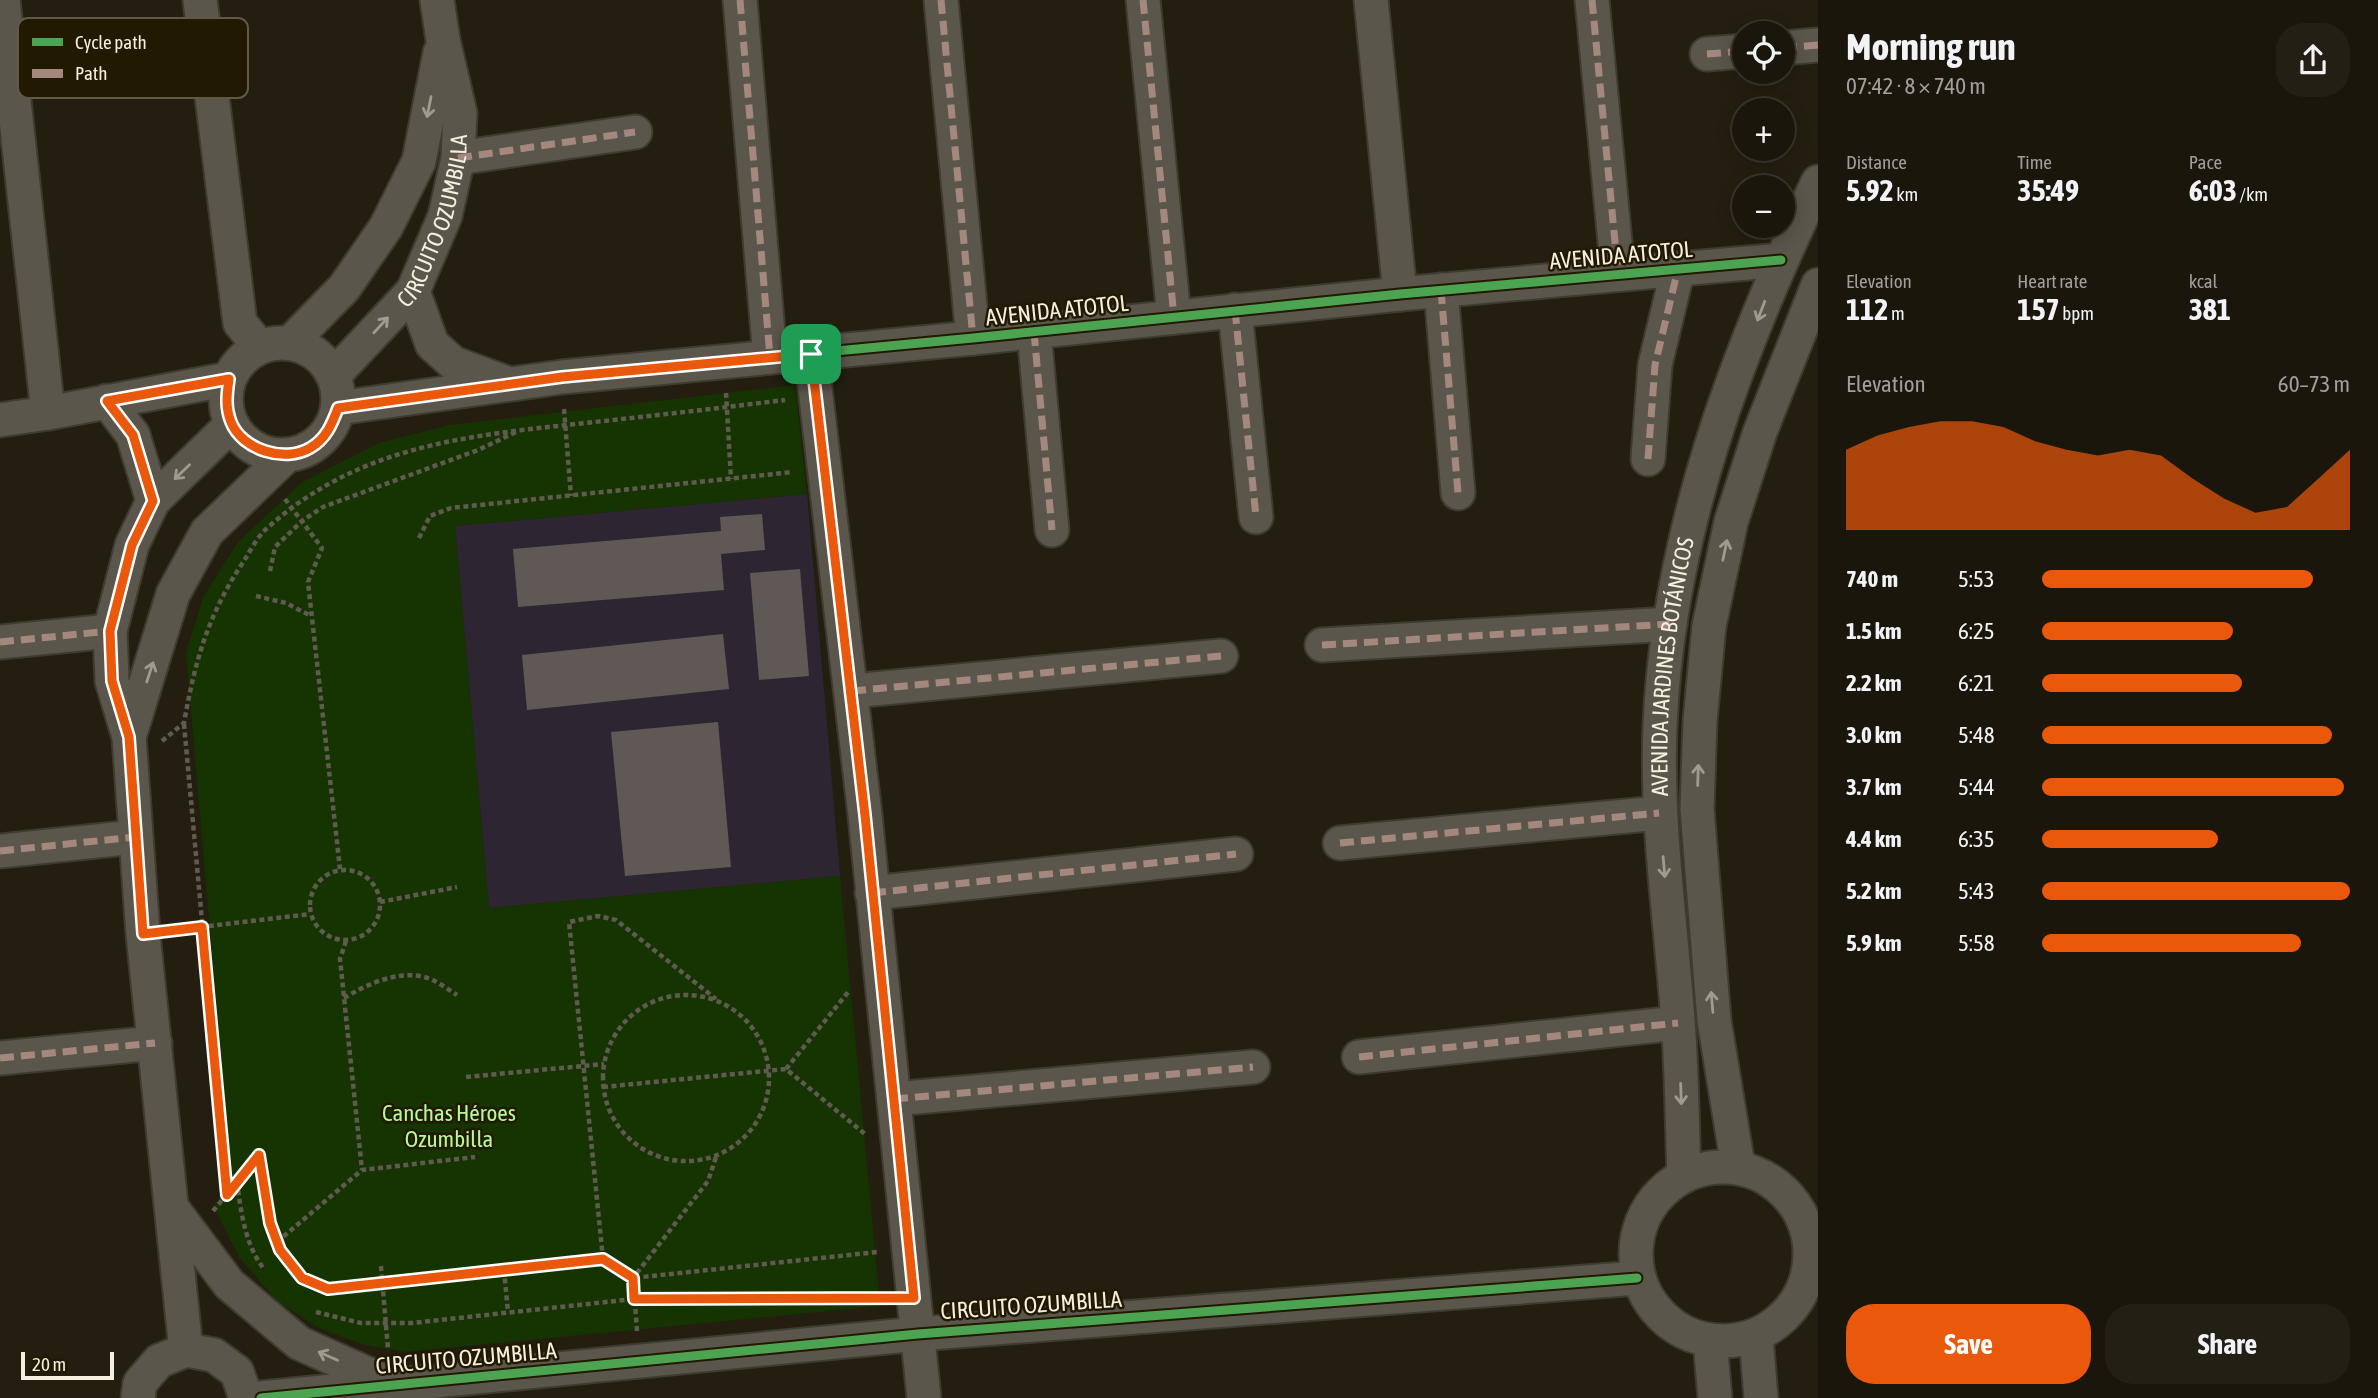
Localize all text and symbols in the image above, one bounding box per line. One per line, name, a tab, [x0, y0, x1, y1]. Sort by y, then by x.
legend	[18, 18, 248, 98]
map controls	[1732, 21, 1795, 238]
button: locate	[1732, 21, 1795, 84]
button: share	[2276, 23, 2350, 97]
text: Morning run	[1846, 25, 2016, 68]
text: Cycle path	[75, 31, 147, 53]
text: Path	[75, 62, 107, 84]
text: 07:42 · 8 × 740 m	[1846, 73, 1986, 99]
one-way arrow	[422, 95, 436, 118]
button: +	[1732, 98, 1795, 161]
street label: CIRCUITO OZUMBILLA	[392, 133, 472, 312]
text: Distance	[1846, 151, 1907, 173]
text: Time	[2017, 151, 2052, 173]
text: Pace	[2189, 151, 2222, 173]
text: 5.92	[1846, 173, 1894, 207]
text: 35:49	[2017, 173, 2079, 207]
text: 6:03	[2189, 173, 2237, 207]
button: −	[1732, 175, 1795, 238]
text: km	[1894, 183, 1918, 205]
text: /km	[2237, 183, 2268, 205]
street label: AVENIDA ATOTOL	[1548, 236, 1694, 274]
text: Elevation	[1846, 270, 1912, 292]
text: Heart rate	[2017, 270, 2087, 292]
text: kcal	[2189, 270, 2218, 292]
street label: AVENIDA ATOTOL	[984, 290, 1130, 330]
text: 112	[1846, 292, 1888, 326]
text: 157	[2017, 292, 2060, 326]
text: 381	[2189, 292, 2231, 326]
one-way arrow	[1753, 300, 1766, 322]
text: m	[1888, 302, 1905, 324]
text: bpm	[2060, 302, 2094, 324]
one-way arrow	[372, 317, 389, 334]
pin	[781, 324, 841, 384]
icon: arrive	[792, 335, 830, 373]
text: Elevation	[1846, 371, 1926, 397]
text: 60–73 m	[2278, 371, 2350, 397]
one-way arrow	[174, 464, 191, 481]
street label: AVENIDA JARDINES BOTÁNICOS	[1646, 534, 1699, 797]
one-way arrow	[1719, 539, 1733, 562]
text: 740 m	[1846, 566, 1898, 592]
text: 5:53	[1958, 566, 1995, 592]
text: 1.5 km	[1846, 618, 1902, 644]
text: 6:25	[1958, 618, 1995, 644]
one-way arrow	[144, 662, 157, 684]
text: 2.2 km	[1846, 670, 1902, 696]
text: 6:21	[1958, 670, 1995, 696]
text: 3.0 km	[1846, 722, 1902, 748]
text: 5:48	[1958, 722, 1995, 748]
one-way arrow	[1691, 764, 1705, 787]
text: 3.7 km	[1846, 774, 1902, 800]
text: 5:44	[1958, 774, 1995, 800]
text: 4.4 km	[1846, 826, 1902, 852]
text: 6:35	[1958, 826, 1995, 852]
one-way arrow	[1658, 855, 1671, 878]
text: 5.2 km	[1846, 878, 1902, 904]
text: 5:43	[1958, 878, 1995, 904]
text: 5.9 km	[1846, 930, 1902, 956]
text: 5:58	[1958, 930, 1995, 956]
one-way arrow	[1705, 991, 1718, 1014]
one-way arrow	[1674, 1082, 1687, 1105]
park label: Canchas Héroes Ozumbilla	[382, 1100, 516, 1152]
street label: CIRCUITO OZUMBILLA	[939, 1286, 1123, 1324]
button: Save	[1846, 1304, 2091, 1384]
button: Share	[2105, 1304, 2350, 1384]
street label: CIRCUITO OZUMBILLA	[374, 1337, 558, 1379]
scale bar	[21, 1349, 114, 1381]
one-way arrow	[318, 1349, 339, 1362]
text: 20 m	[32, 1353, 66, 1375]

